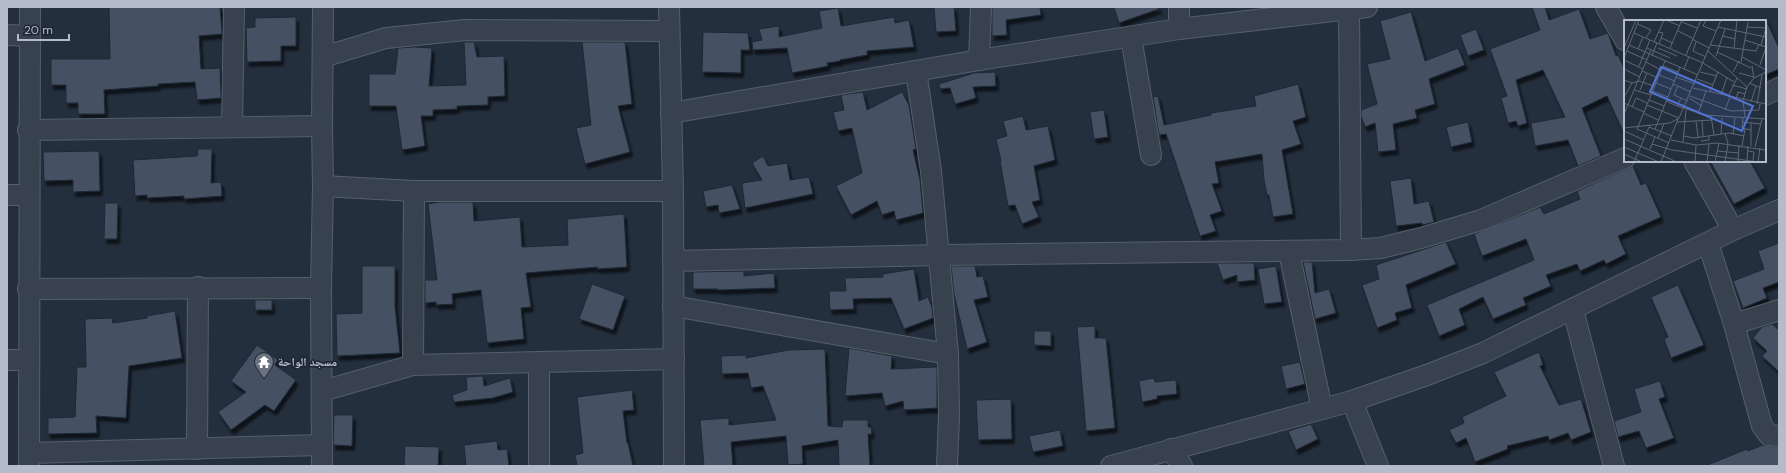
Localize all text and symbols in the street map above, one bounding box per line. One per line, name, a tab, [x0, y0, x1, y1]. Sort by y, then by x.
scale bar	[18, 16, 69, 42]
inset map	[1624, 20, 1766, 162]
text: 20 m	[24, 22, 53, 38]
temple icon: مسجد الواحة	[253, 351, 275, 379]
place label: مسجد الواحة	[278, 354, 338, 370]

